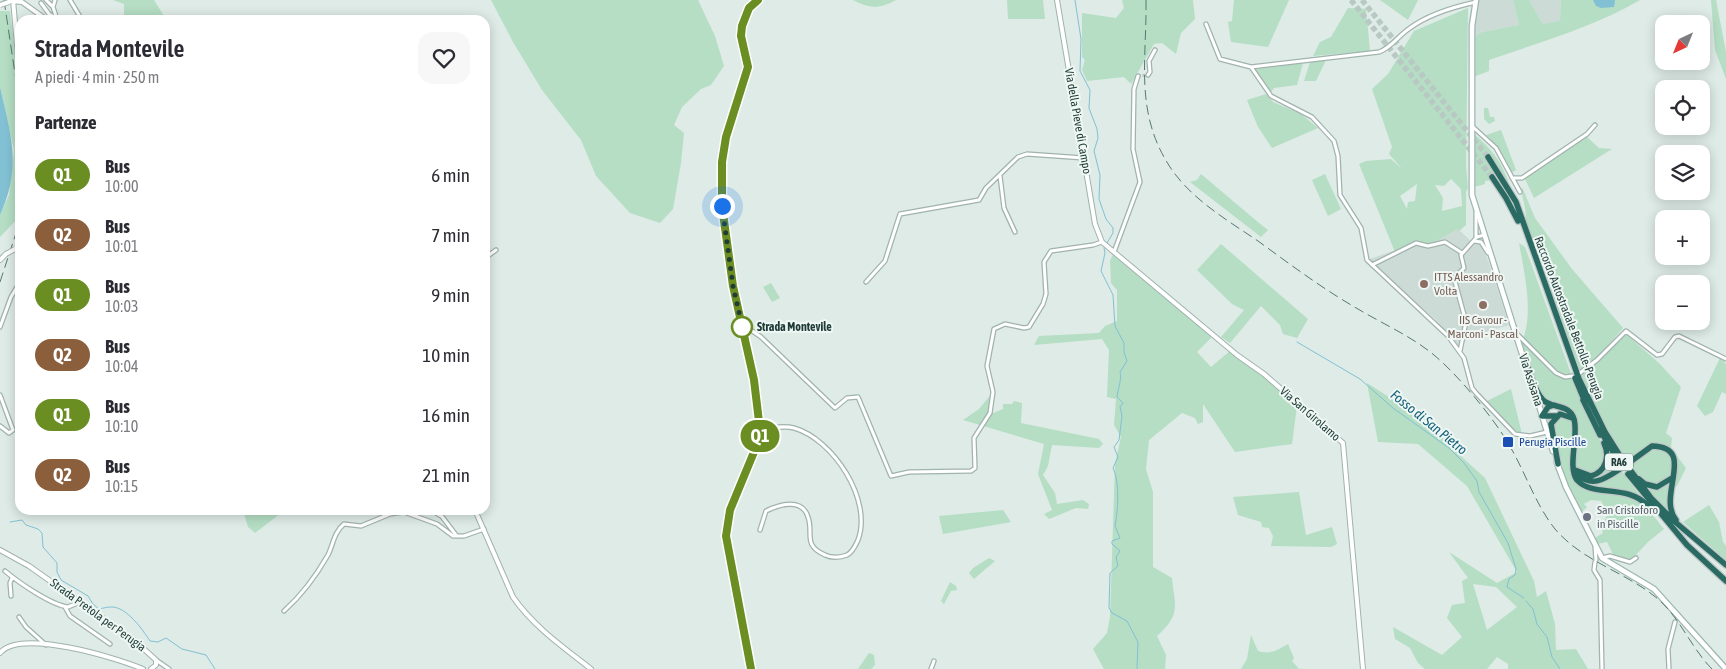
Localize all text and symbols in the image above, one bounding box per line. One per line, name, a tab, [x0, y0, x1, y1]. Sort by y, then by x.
north arrow	[1655, 15, 1710, 70]
map controls	[1655, 15, 1710, 330]
button: heart	[418, 32, 470, 84]
text: Strada Montevile	[35, 35, 184, 62]
street label: Via della Pieve di Campo	[1062, 67, 1094, 175]
text: A piedi · 4 min · 250 m	[35, 68, 159, 86]
button: locate	[1655, 80, 1710, 135]
text: Partenze	[35, 111, 97, 133]
button: layers	[1655, 145, 1710, 200]
text: Bus	[105, 155, 130, 177]
text: Q1	[53, 164, 72, 185]
text: 6 min	[431, 164, 470, 186]
text: 10:00	[105, 177, 139, 195]
your location	[710, 194, 735, 219]
button: +	[1655, 210, 1710, 265]
text: Bus	[105, 215, 130, 237]
text: Q2	[53, 224, 72, 245]
text: 7 min	[431, 224, 470, 246]
street label: Raccordo Autostradale Bettolle-Perugia	[1531, 234, 1607, 402]
text: 10:01	[105, 237, 139, 255]
place label: ITTS Alessandro Volta	[1434, 270, 1504, 298]
text: Bus	[105, 275, 130, 297]
button: −	[1655, 275, 1710, 330]
marker: ITTS Alessandro Volta	[1418, 278, 1430, 290]
text: Q1	[53, 284, 72, 305]
text: 9 min	[431, 284, 470, 306]
text: 10:03	[105, 297, 139, 315]
marker: IIS Cavour - Marconi - Pascal	[1477, 299, 1489, 311]
place label: IIS Cavour - Marconi - Pascal	[1448, 313, 1519, 341]
marker: Strada Montevile	[731, 316, 753, 338]
place label: Strada Montevile	[757, 320, 832, 334]
text: Bus	[105, 335, 130, 357]
text: Q2	[53, 344, 72, 365]
text: 10 min	[422, 344, 470, 366]
street label: Via Assisana	[1516, 352, 1546, 408]
text: 10:04	[105, 357, 139, 375]
street label: Via San Girolamo	[1277, 384, 1343, 444]
water label: Fosso di San Pietro	[1388, 386, 1471, 458]
text: Bus	[105, 395, 130, 417]
text: Q1	[53, 404, 72, 425]
text: 16 min	[422, 404, 470, 426]
text: 10:10	[105, 417, 138, 435]
line badge: Q1	[738, 420, 782, 452]
text: Q1	[751, 425, 769, 446]
marker: Perugia Piscille	[1501, 435, 1515, 449]
place label: Perugia Piscille	[1519, 435, 1586, 449]
road number: RA6	[1605, 454, 1633, 471]
text: Bus	[105, 455, 130, 477]
text: Q2	[53, 464, 72, 485]
text: 21 min	[422, 464, 470, 486]
text: 10:15	[105, 477, 138, 495]
place label: San Cristoforo in Piscille	[1597, 503, 1658, 531]
marker: San Cristoforo in Piscille	[1581, 511, 1593, 523]
street label: Strada Pretola per Perugia	[47, 576, 149, 654]

